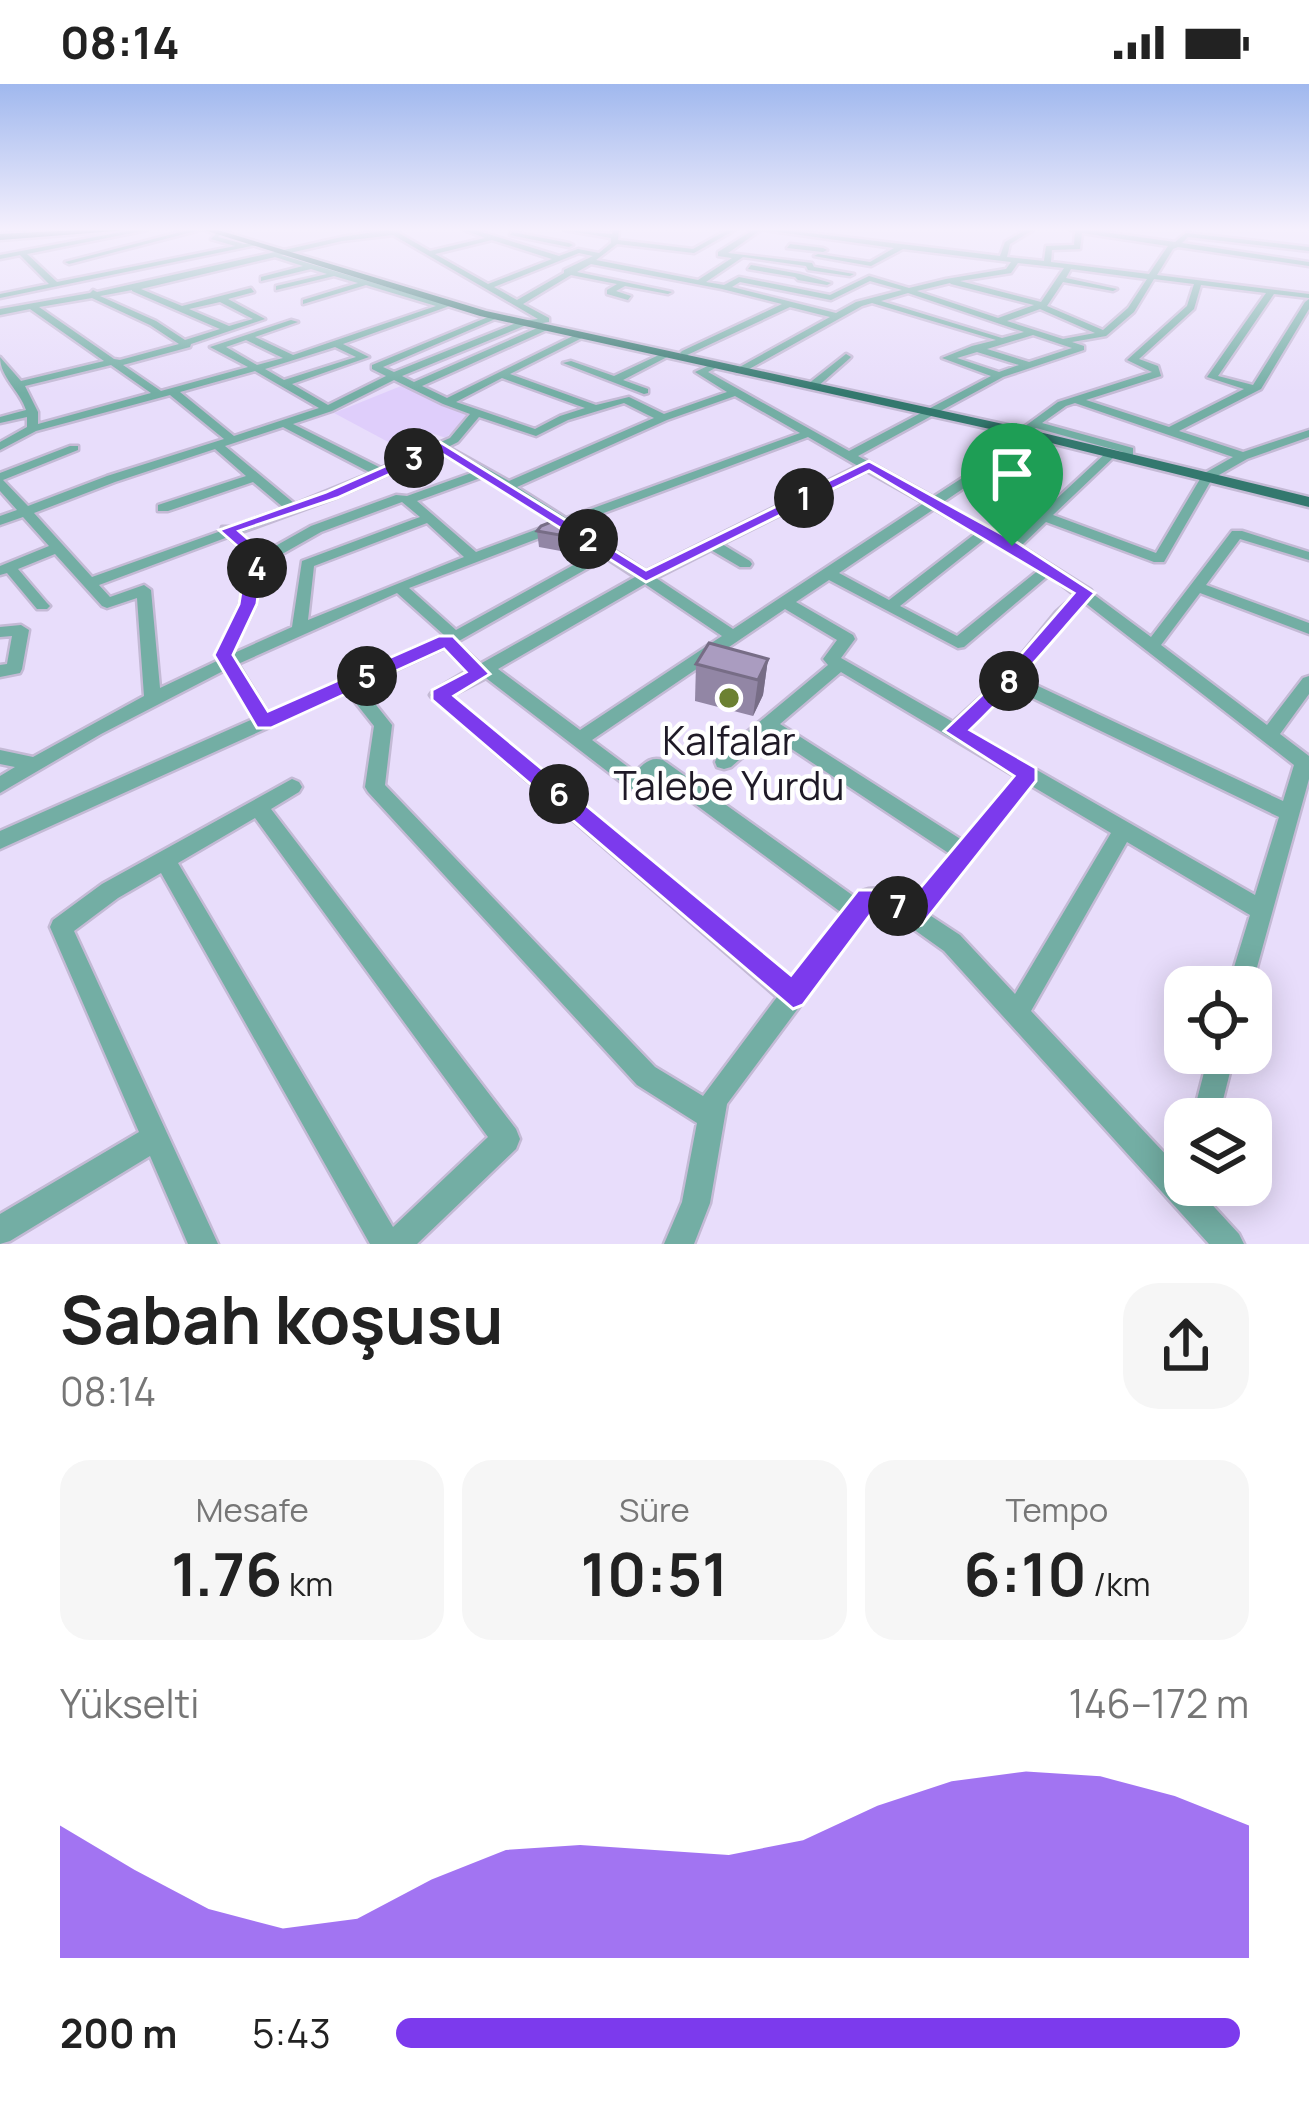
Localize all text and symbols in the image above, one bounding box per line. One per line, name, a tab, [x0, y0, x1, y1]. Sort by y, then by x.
text: 08:14	[60, 11, 180, 73]
pin	[961, 423, 1063, 546]
pin: 3	[384, 428, 444, 488]
text: 3	[404, 435, 424, 480]
icon: arrive	[979, 441, 1045, 507]
pin: 1	[774, 468, 834, 528]
text: 1	[797, 475, 811, 520]
pin: 2	[558, 509, 618, 569]
text: 2	[578, 516, 598, 561]
pin: 4	[227, 538, 287, 598]
text: 4	[247, 545, 267, 590]
pin: 5	[337, 646, 397, 706]
pin: 8	[979, 651, 1039, 711]
text: 5	[357, 653, 377, 698]
text: 8	[999, 658, 1019, 703]
marker: Kalfalar Talebe Yurdu	[716, 685, 742, 711]
place label: Kalfalar Talebe Yurdu	[613, 713, 845, 812]
pin: 6	[529, 764, 589, 824]
text: 6	[549, 771, 569, 816]
pin: 7	[868, 876, 928, 936]
text: 7	[889, 883, 907, 928]
map controls	[1164, 966, 1272, 1206]
button: locate	[1164, 966, 1272, 1074]
button: layers	[1164, 1098, 1272, 1206]
text: Sabah koşusu	[60, 1274, 503, 1364]
button: share	[1123, 1283, 1249, 1409]
text: 08:14	[60, 1364, 156, 1418]
text: Mesafe	[196, 1487, 309, 1532]
text: Süre	[619, 1487, 690, 1532]
text: Tempo	[1005, 1487, 1108, 1532]
text: 1.76	[171, 1532, 282, 1614]
text: 10:51	[581, 1532, 728, 1614]
text: 6:10	[963, 1532, 1087, 1614]
text: km	[282, 1561, 333, 1606]
text: /km	[1087, 1561, 1151, 1606]
text: Yükselti	[60, 1676, 199, 1730]
text: 146–172 m	[1068, 1676, 1249, 1730]
text: 200 m	[60, 2006, 177, 2060]
text: 5:43	[252, 2006, 331, 2060]

